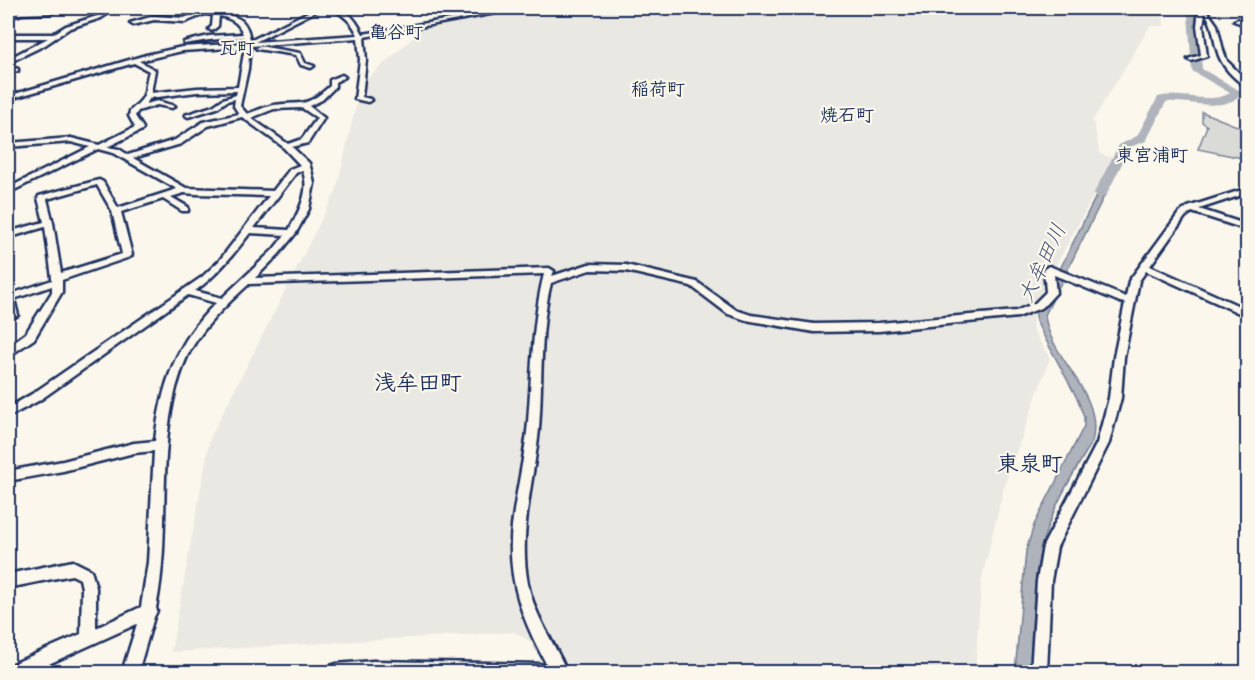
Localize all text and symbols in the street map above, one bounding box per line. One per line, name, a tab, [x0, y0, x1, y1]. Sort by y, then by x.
district label: 亀谷町	[369, 23, 423, 45]
district label: 瓦町	[219, 40, 255, 61]
district label: 稲荷町	[631, 80, 685, 102]
district label: 焼石町	[820, 106, 874, 128]
district label: 東宮浦町	[1116, 146, 1188, 168]
water label: 大牟田川	[1014, 220, 1074, 308]
district label: 浅牟田町	[374, 371, 462, 399]
district label: 東泉町	[997, 452, 1063, 480]

